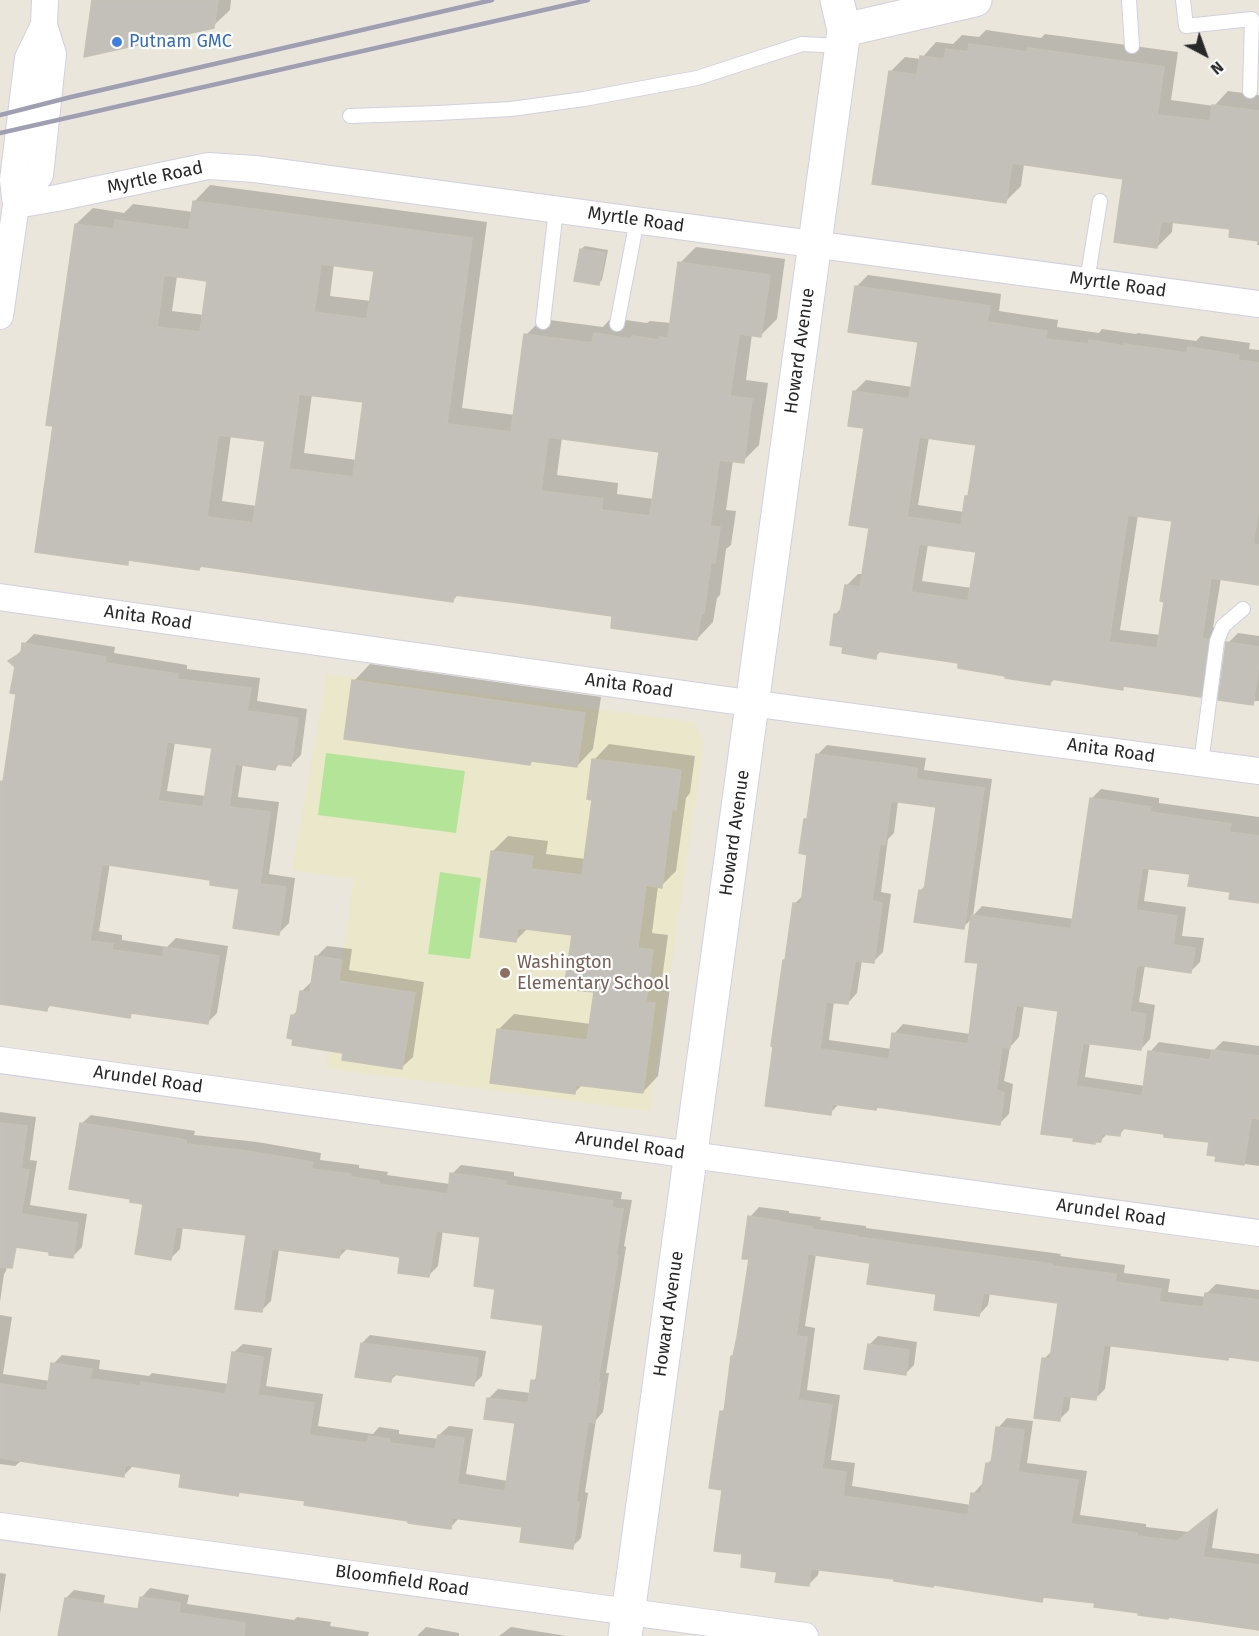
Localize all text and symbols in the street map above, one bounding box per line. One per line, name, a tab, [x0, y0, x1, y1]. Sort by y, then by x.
north arrow	[1175, 24, 1235, 84]
place label: Putnam GMC	[129, 31, 232, 53]
marker: Putnam GMC	[110, 35, 124, 49]
text: N	[1207, 57, 1227, 79]
street label: Myrtle Road	[105, 157, 205, 199]
street label: Myrtle Road	[586, 203, 686, 237]
street label: Myrtle Road	[1068, 268, 1168, 302]
street label: Howard Avenue	[780, 287, 820, 415]
street label: Anita Road	[103, 601, 193, 635]
street label: Anita Road	[584, 669, 674, 703]
street label: Anita Road	[1066, 734, 1156, 768]
street label: Howard Avenue	[715, 769, 755, 897]
place label: Washington Elementary School	[517, 952, 669, 994]
marker: Washington Elementary School	[498, 966, 512, 980]
street label: Arundel Road	[92, 1062, 204, 1098]
street label: Arundel Road	[574, 1128, 686, 1164]
street label: Arundel Road	[1055, 1195, 1167, 1231]
street label: Howard Avenue	[649, 1250, 689, 1378]
street label: Bloomfield Road	[334, 1561, 470, 1601]

